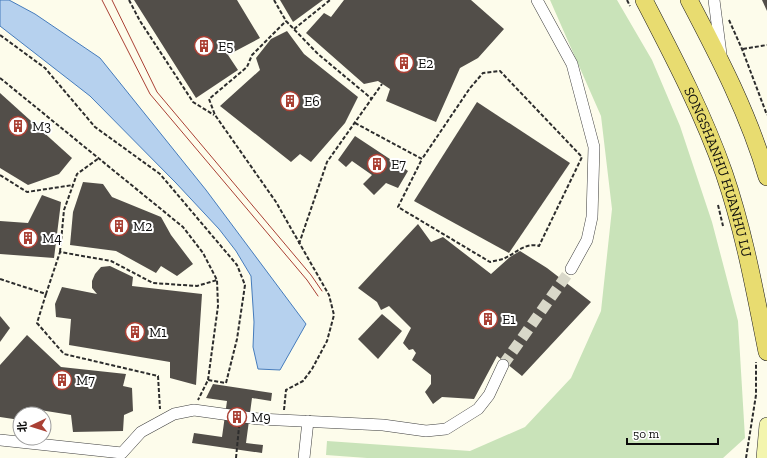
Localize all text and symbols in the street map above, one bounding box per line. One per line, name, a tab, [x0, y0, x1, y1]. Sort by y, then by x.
building icon: E5	[193, 35, 215, 57]
place label: E5	[218, 38, 233, 55]
building icon: E2	[393, 52, 415, 74]
place label: E2	[418, 55, 433, 72]
street label: SONGSHANHU HUANHU LU	[681, 84, 756, 259]
building icon: E6	[279, 90, 301, 112]
place label: E6	[304, 93, 320, 110]
building icon: M3	[7, 115, 29, 137]
place label: M3	[32, 118, 51, 135]
building icon: E7	[366, 153, 388, 175]
place label: E7	[391, 156, 406, 173]
building icon: M2	[108, 215, 130, 237]
place label: M2	[133, 218, 153, 235]
building icon: M4	[17, 227, 39, 249]
place label: M4	[42, 230, 62, 247]
building icon: E1	[477, 308, 499, 330]
place label: E1	[502, 311, 516, 328]
building icon: M1	[124, 321, 146, 343]
place label: M1	[149, 324, 167, 341]
building icon: M7	[51, 369, 73, 391]
place label: M7	[76, 372, 95, 389]
north arrow	[12, 406, 52, 446]
building icon: M9	[226, 406, 248, 428]
place label: M9	[251, 409, 271, 426]
scale bar	[627, 420, 718, 446]
text: 北	[16, 421, 29, 433]
text: 50 m	[633, 427, 660, 441]

